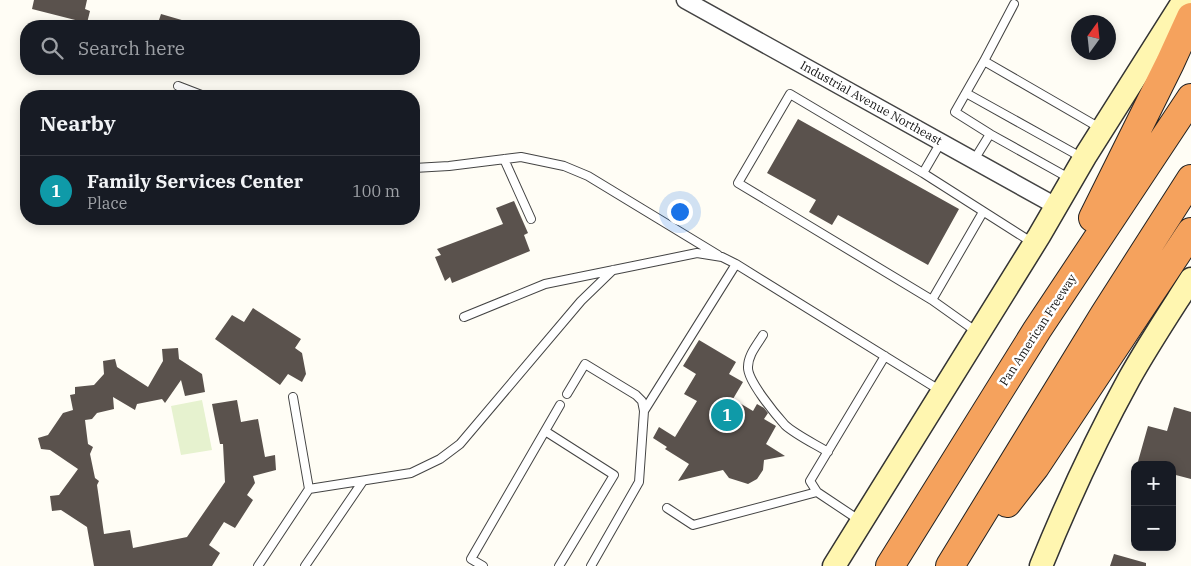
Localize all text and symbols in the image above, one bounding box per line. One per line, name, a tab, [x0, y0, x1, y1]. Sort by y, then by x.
north arrow	[1071, 15, 1116, 60]
search box	[20, 20, 420, 75]
icon: search	[38, 34, 66, 62]
text: Search here	[78, 36, 185, 60]
street label: Industrial Avenue Northeast	[798, 57, 945, 148]
text: Nearby	[40, 109, 116, 137]
text: Family Services Center	[87, 169, 303, 193]
text: 1	[51, 181, 61, 201]
text: 100 m	[352, 181, 400, 201]
text: Place	[87, 193, 127, 213]
your location	[667, 199, 693, 225]
street label: Pan American Freeway	[996, 271, 1080, 388]
pin: 1	[711, 396, 743, 434]
map controls	[1131, 461, 1176, 551]
button: +	[1131, 461, 1176, 506]
button: −	[1131, 506, 1176, 551]

